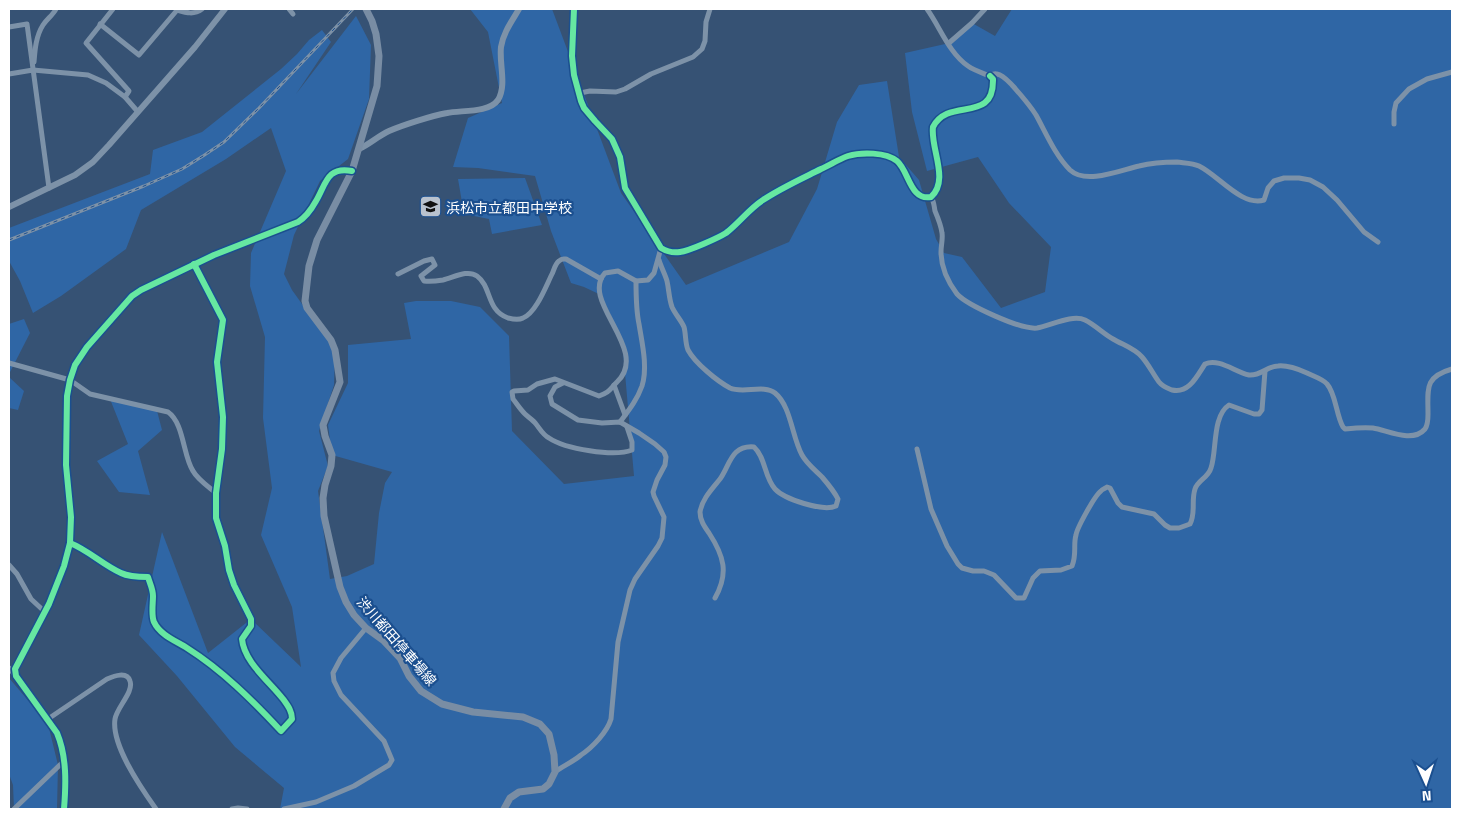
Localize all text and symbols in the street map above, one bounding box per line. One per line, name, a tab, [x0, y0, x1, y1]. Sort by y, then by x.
school or university icon: 浜松市立都田中学校	[418, 195, 442, 219]
place label: 浜松市立都田中学校	[446, 197, 572, 218]
street label: 渋川都田停車場線	[352, 592, 442, 690]
north arrow	[1401, 758, 1451, 808]
text: N	[1421, 786, 1432, 807]

